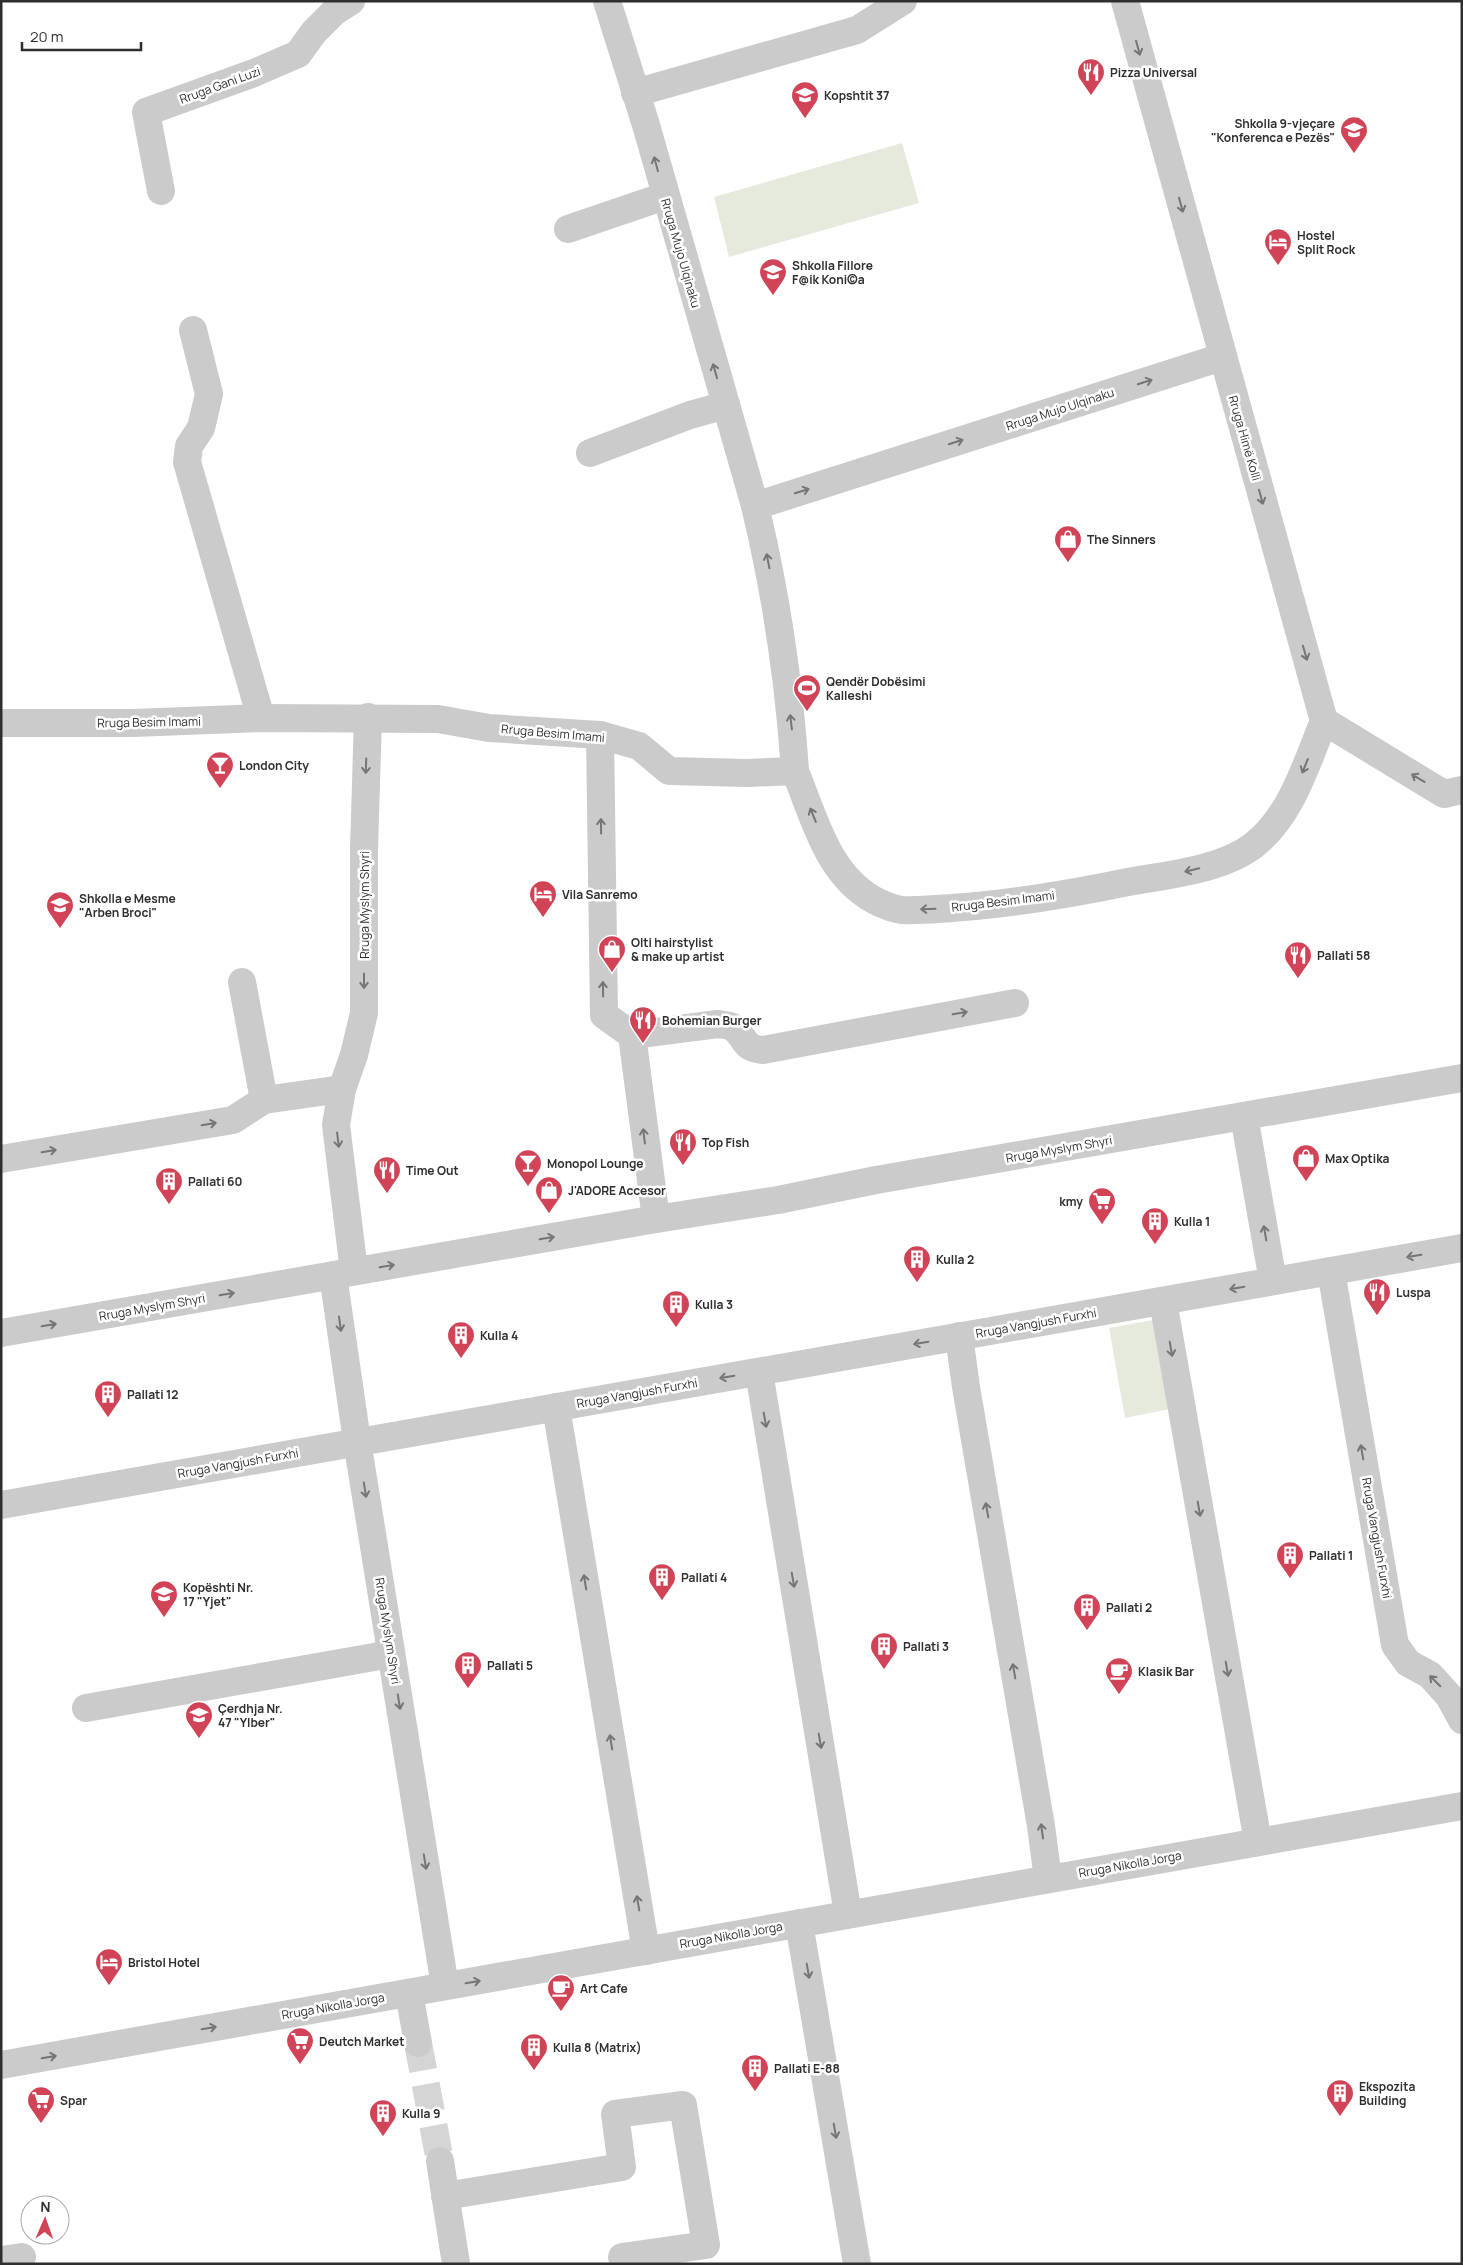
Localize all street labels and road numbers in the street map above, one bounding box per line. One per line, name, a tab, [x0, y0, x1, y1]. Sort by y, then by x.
street label: Rruga Gani Luzi	[177, 62, 263, 108]
street label: Rruga Mujo Ulqinaku	[657, 196, 705, 310]
street label: Rruga Mujo Ulqinaku	[1004, 383, 1116, 435]
street label: Rruga Himë Kolli	[1225, 393, 1265, 483]
street label: Rruga Besim Imami	[97, 713, 201, 731]
street label: Rruga Besim Imami	[501, 720, 605, 746]
street label: Rruga Myslym Shyri	[356, 851, 373, 959]
street label: Rruga Besim Imami	[950, 886, 1056, 916]
street label: Rruga Myslym Shyri	[1005, 1131, 1113, 1167]
street label: Rruga Myslym Shyri	[98, 1289, 206, 1325]
street label: Rruga Vangjush Furxhi	[974, 1304, 1098, 1342]
street label: Rruga Vangjush Furxhi	[575, 1374, 699, 1412]
street label: Rruga Vangjush Furxhi	[176, 1444, 300, 1482]
street label: Rruga Vangjush Furxhi	[1358, 1476, 1396, 1600]
street label: Rruga Myslym Shyri	[371, 1577, 405, 1685]
street label: Rruga Nikolla Jorga	[1077, 1847, 1183, 1881]
street label: Rruga Nikolla Jorga	[678, 1918, 784, 1952]
street label: Rruga Nikolla Jorga	[280, 1989, 386, 2023]

